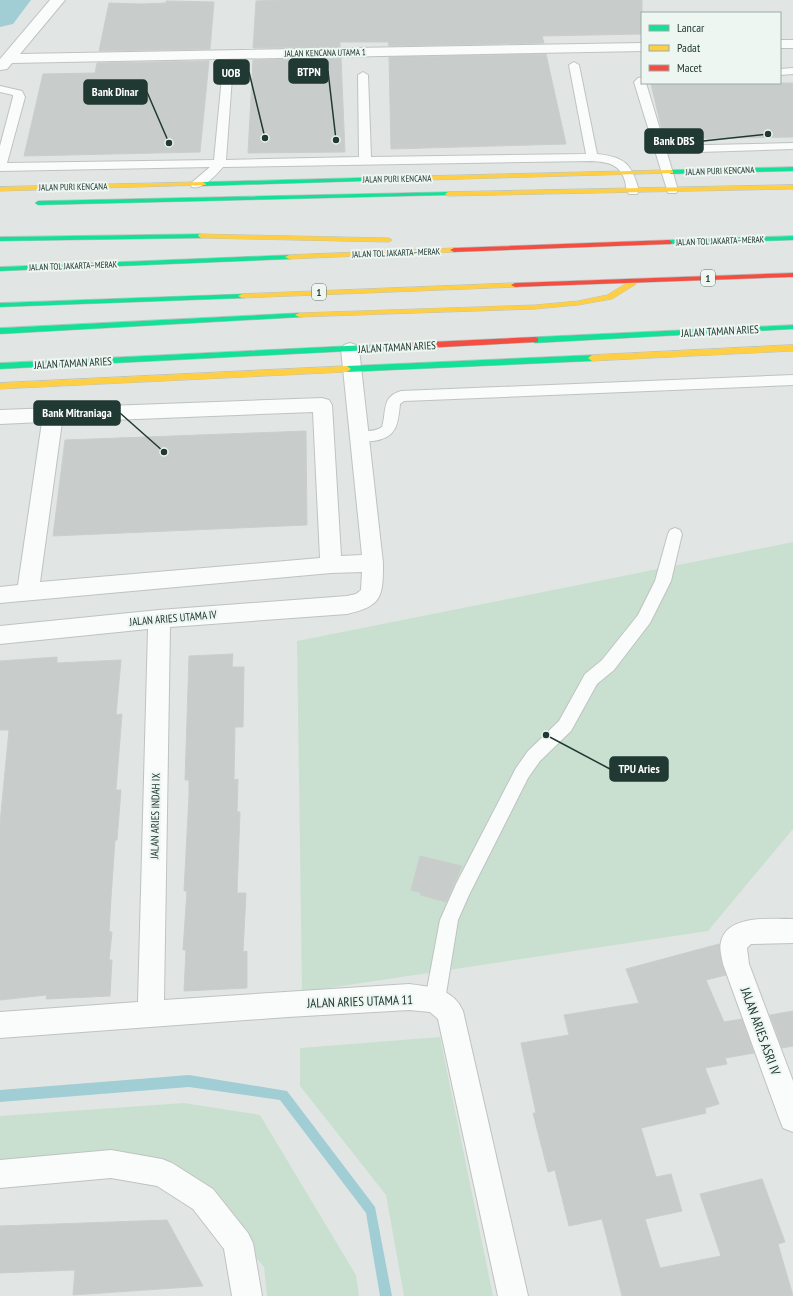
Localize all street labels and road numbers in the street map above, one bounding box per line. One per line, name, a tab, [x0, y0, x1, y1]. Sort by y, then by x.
street label: JALAN KENCANA UTAMA 1	[283, 46, 366, 59]
street label: JALAN PURI KENCANA	[684, 164, 755, 177]
street label: JALAN PURI KENCANA	[362, 172, 432, 185]
street label: JALAN PURI KENCANA	[38, 180, 108, 193]
street label: JALAN TOL JAKARTA–MERAK	[675, 233, 765, 248]
street label: JALAN TOL JAKARTA–MERAK	[351, 245, 441, 260]
street label: JALAN TOL JAKARTA–MERAK	[28, 258, 118, 273]
road number: 1	[701, 270, 715, 286]
road number: 1	[312, 284, 326, 300]
street label: JALAN TAMAN ARIES	[680, 322, 760, 340]
street label: JALAN TAMAN ARIES	[357, 338, 437, 356]
street label: JALAN TAMAN ARIES	[33, 354, 113, 372]
street label: JALAN ARIES UTAMA IV	[128, 607, 218, 629]
street label: JALAN ARIES INDAH IX	[147, 772, 163, 860]
street label: JALAN ARIES ASRI IV	[736, 984, 785, 1078]
street label: JALAN ARIES UTAMA 11	[306, 991, 413, 1012]

